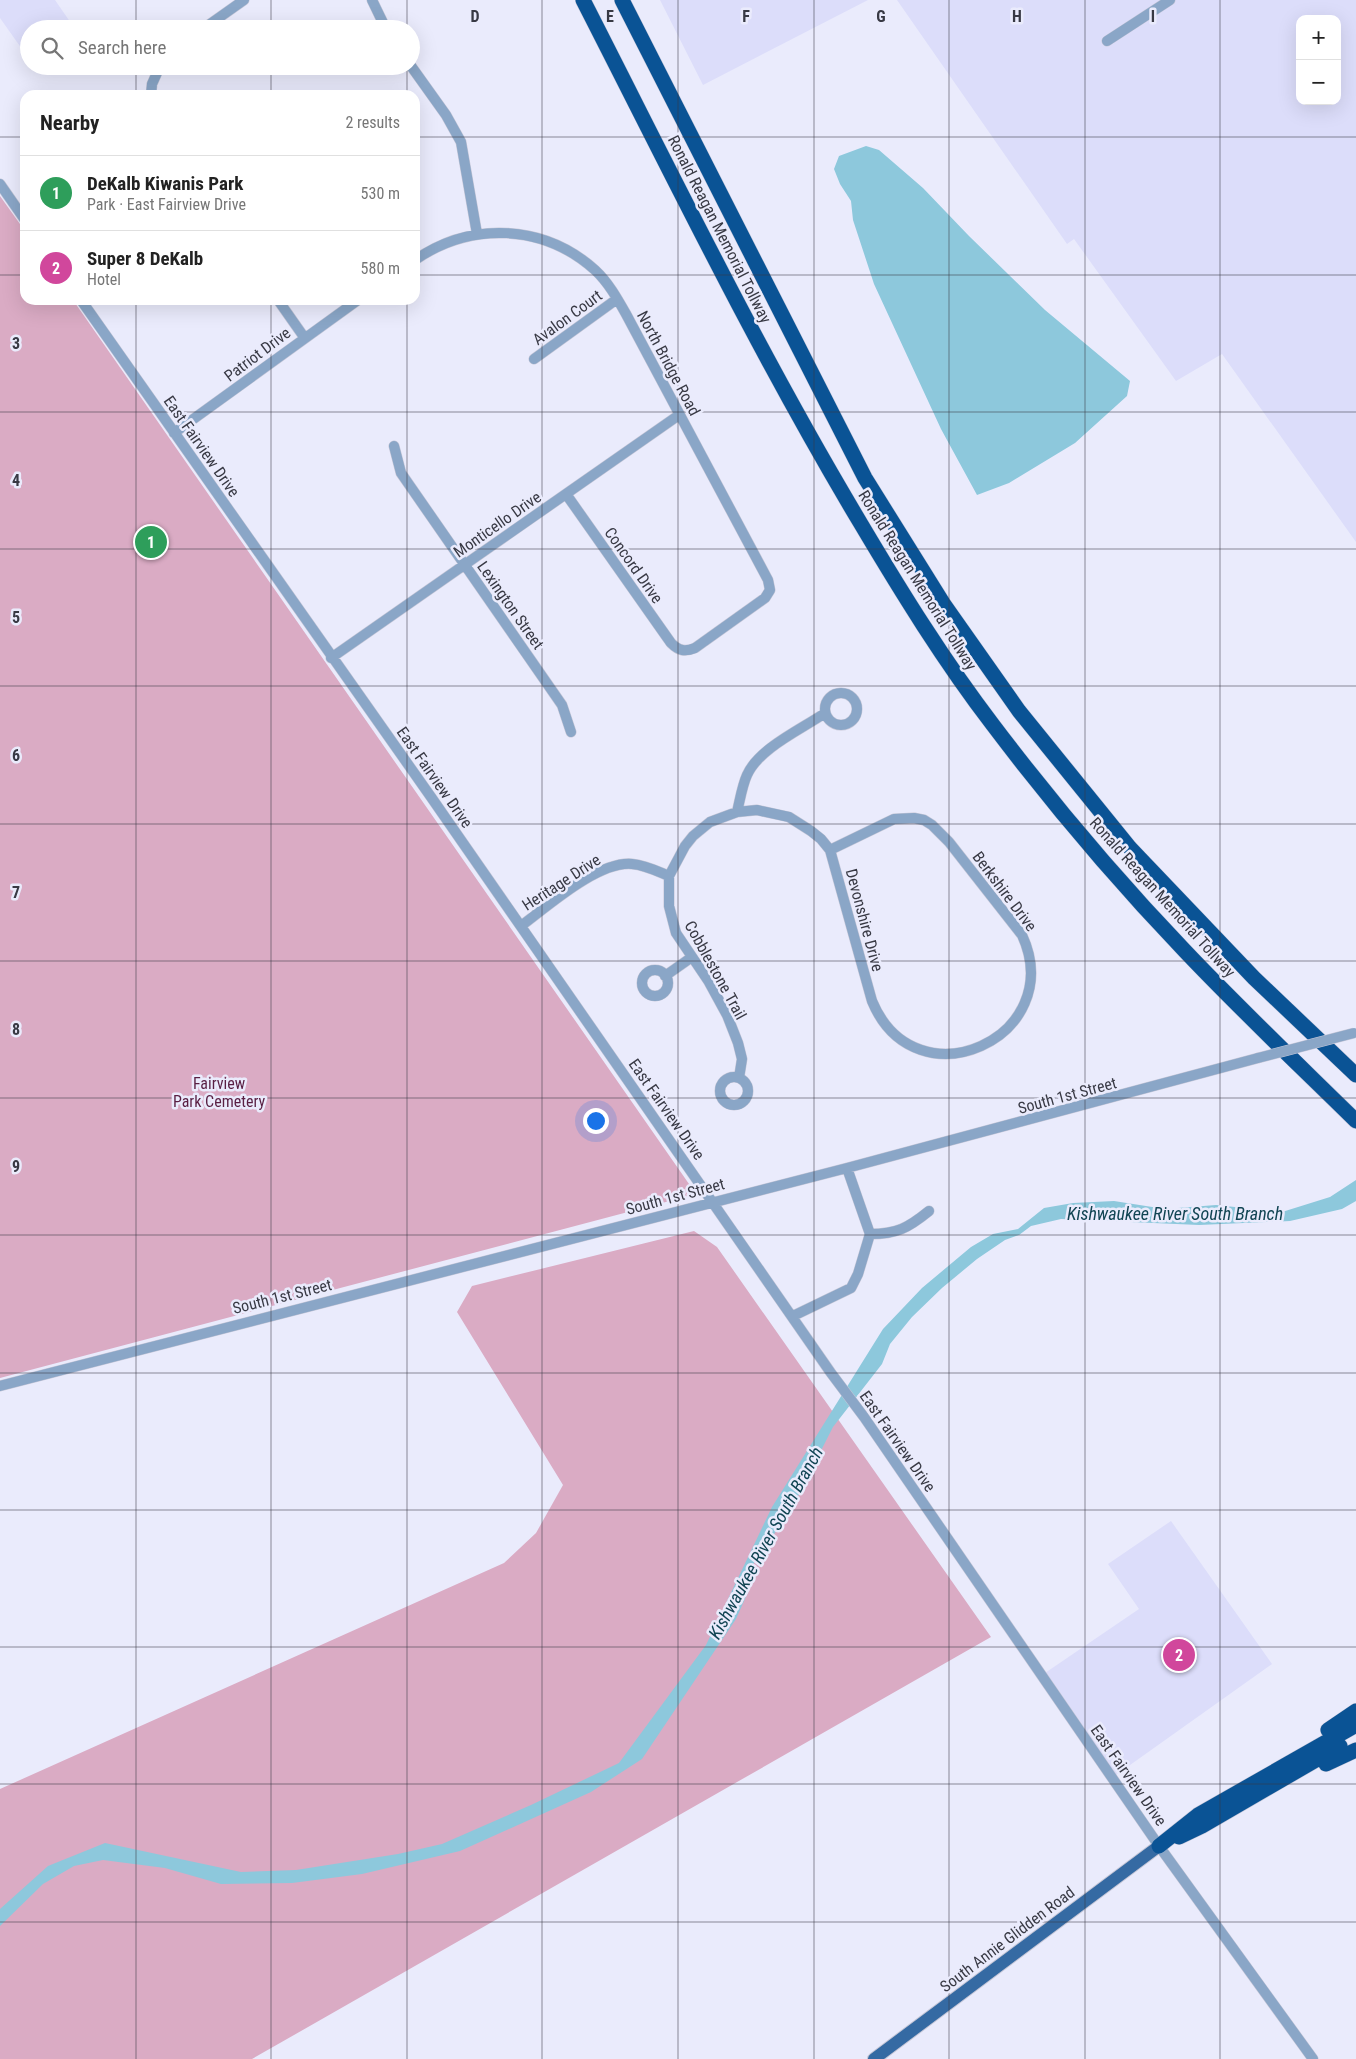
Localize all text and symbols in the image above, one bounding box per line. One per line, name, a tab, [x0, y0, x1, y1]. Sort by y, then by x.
text: D	[470, 7, 480, 26]
text: E	[606, 7, 614, 26]
text: F	[742, 7, 750, 26]
text: G	[876, 7, 886, 26]
text: H	[1012, 7, 1022, 26]
text: I	[1151, 7, 1155, 26]
map controls	[1296, 15, 1341, 105]
button: +	[1296, 15, 1341, 60]
search box	[20, 20, 420, 75]
icon: search	[38, 34, 66, 62]
text: Search here	[78, 36, 166, 59]
button: −	[1296, 60, 1341, 105]
text: Nearby	[40, 111, 99, 135]
text: 2 results	[345, 113, 400, 132]
street label: Ronald Reagan Memorial Tollway	[664, 132, 775, 327]
text: DeKalb Kiwanis Park	[87, 172, 243, 195]
text: 1	[52, 184, 60, 203]
text: 530 m	[361, 184, 400, 203]
text: Park · East Fairview Drive	[87, 195, 246, 214]
text: Super 8 DeKalb	[87, 247, 203, 270]
text: 2	[52, 259, 60, 278]
text: 580 m	[361, 259, 400, 278]
text: Hotel	[87, 270, 121, 289]
street label: Avalon Court	[529, 286, 606, 349]
street label: North Bridge Road	[633, 308, 704, 419]
street label: Patriot Drive	[220, 323, 294, 385]
text: 3	[12, 334, 20, 353]
street label: East Fairview Drive	[160, 392, 244, 501]
text: 4	[12, 471, 20, 490]
street label: Monticello Drive	[450, 487, 545, 561]
street label: Ronald Reagan Memorial Tollway	[854, 487, 981, 674]
pin: 1	[135, 523, 167, 561]
street label: Concord Drive	[600, 524, 667, 607]
street label: Lexington Street	[473, 558, 548, 653]
text: 5	[12, 608, 20, 627]
street label: East Fairview Drive	[393, 723, 477, 832]
text: 6	[12, 746, 20, 765]
street label: Ronald Reagan Memorial Tollway	[1086, 814, 1240, 981]
street label: Berkshire Drive	[968, 848, 1041, 935]
street label: Heritage Drive	[519, 850, 604, 915]
street label: Devonshire Drive	[842, 867, 887, 974]
text: 7	[12, 883, 20, 902]
street label: Cobblestone Trail	[681, 918, 751, 1023]
text: 8	[12, 1020, 20, 1039]
street label: East Fairview Drive	[625, 1055, 709, 1164]
street label: South 1st Street	[1016, 1073, 1119, 1118]
park label: Fairview Park Cemetery	[173, 1074, 265, 1111]
your location	[583, 1108, 609, 1134]
text: 9	[12, 1157, 20, 1176]
street label: South 1st Street	[624, 1174, 727, 1219]
water label: Kishwaukee River South Branch	[1067, 1203, 1283, 1224]
street label: South 1st Street	[231, 1275, 334, 1318]
street label: East Fairview Drive	[856, 1387, 940, 1496]
water label: Kishwaukee River South Branch	[704, 1443, 827, 1642]
pin: 2	[1163, 1636, 1195, 1674]
street label: East Fairview Drive	[1087, 1721, 1171, 1830]
street label: South Annie Glidden Road	[936, 1883, 1078, 1996]

